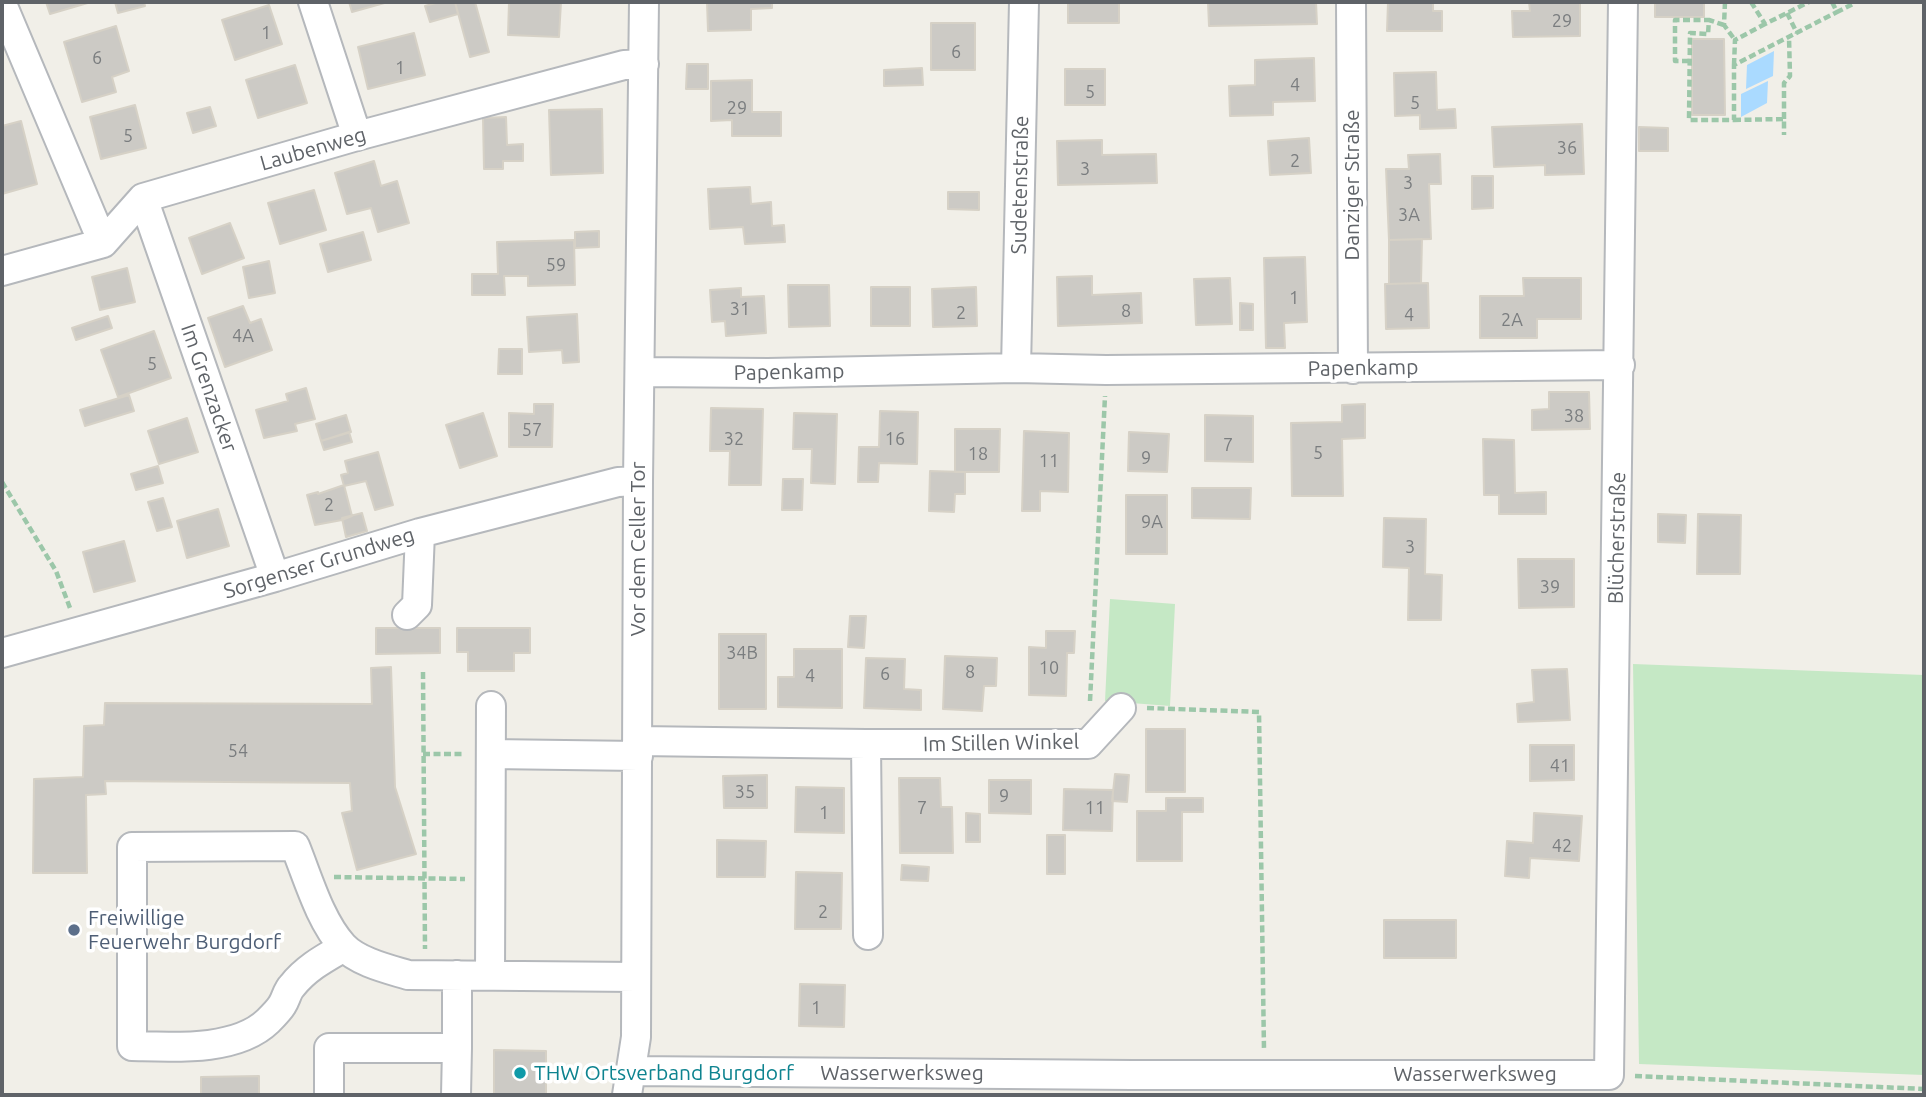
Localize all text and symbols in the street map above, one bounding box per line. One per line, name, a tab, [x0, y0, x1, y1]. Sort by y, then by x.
house number: 29	[1552, 10, 1572, 32]
house number: 1	[261, 22, 271, 44]
house number: 6	[951, 41, 961, 63]
house number: 6	[92, 47, 102, 69]
house number: 1	[395, 57, 405, 79]
house number: 4	[1290, 74, 1300, 96]
house number: 5	[1085, 81, 1095, 103]
house number: 5	[1410, 92, 1420, 114]
house number: 29	[727, 97, 747, 119]
street label: Danziger Straße	[1339, 109, 1365, 261]
street label: Sudetenstraße	[1006, 115, 1034, 255]
street label: Laubenweg	[257, 122, 369, 176]
house number: 5	[123, 125, 133, 147]
house number: 36	[1557, 137, 1577, 159]
house number: 2	[1290, 150, 1300, 172]
house number: 3	[1080, 158, 1090, 180]
house number: 3	[1403, 172, 1413, 194]
house number: 3A	[1398, 204, 1420, 226]
house number: 59	[546, 254, 566, 276]
house number: 1	[1289, 287, 1299, 309]
house number: 31	[730, 298, 750, 320]
house number: 8	[1121, 300, 1131, 322]
house number: 2	[956, 302, 966, 324]
house number: 4	[1404, 304, 1414, 326]
house number: 2A	[1501, 309, 1523, 331]
street label: Im Grenzacker	[175, 321, 243, 455]
house number: 4A	[232, 325, 254, 347]
house number: 5	[147, 353, 157, 375]
street label: Papenkamp	[1307, 354, 1419, 382]
street label: Papenkamp	[733, 358, 845, 386]
house number: 38	[1564, 405, 1584, 427]
house number: 57	[522, 419, 542, 441]
house number: 32	[724, 428, 744, 450]
house number: 16	[885, 428, 905, 450]
house number: 7	[1223, 434, 1233, 456]
house number: 5	[1313, 442, 1323, 464]
house number: 18	[968, 443, 988, 465]
house number: 9	[1141, 447, 1151, 469]
house number: 11	[1039, 450, 1059, 472]
street label: Vor dem Celler Tor	[625, 461, 651, 637]
street label: Blücherstraße	[1603, 472, 1631, 604]
house number: 2	[324, 494, 334, 516]
house number: 9A	[1141, 511, 1163, 533]
street label: Sorgenser Grundweg	[220, 522, 418, 604]
house number: 3	[1405, 536, 1415, 558]
house number: 39	[1540, 576, 1560, 598]
house number: 34B	[726, 642, 758, 664]
house number: 10	[1039, 657, 1059, 679]
house number: 8	[965, 661, 975, 683]
house number: 6	[880, 663, 890, 685]
house number: 4	[805, 665, 815, 687]
street label: Im Stillen Winkel	[923, 729, 1079, 757]
house number: 54	[228, 740, 248, 762]
house number: 41	[1550, 755, 1570, 777]
house number: 35	[735, 781, 755, 803]
house number: 9	[999, 785, 1009, 807]
house number: 7	[917, 797, 927, 819]
house number: 11	[1085, 797, 1105, 819]
house number: 1	[819, 802, 829, 824]
house number: 42	[1552, 835, 1572, 857]
house number: 2	[818, 901, 828, 923]
place label: Freiwillige Feuerwehr Burgdorf	[88, 905, 281, 955]
marker: Freiwillige Feuerwehr Burgdorf	[66, 922, 82, 938]
house number: 1	[811, 997, 821, 1019]
place label: THW Ortsverband Burgdorf	[534, 1060, 794, 1086]
street label: Wasserwerksweg	[820, 1060, 984, 1086]
street label: Wasserwerksweg	[1393, 1061, 1557, 1087]
marker: THW Ortsverband Burgdorf	[512, 1065, 528, 1081]

